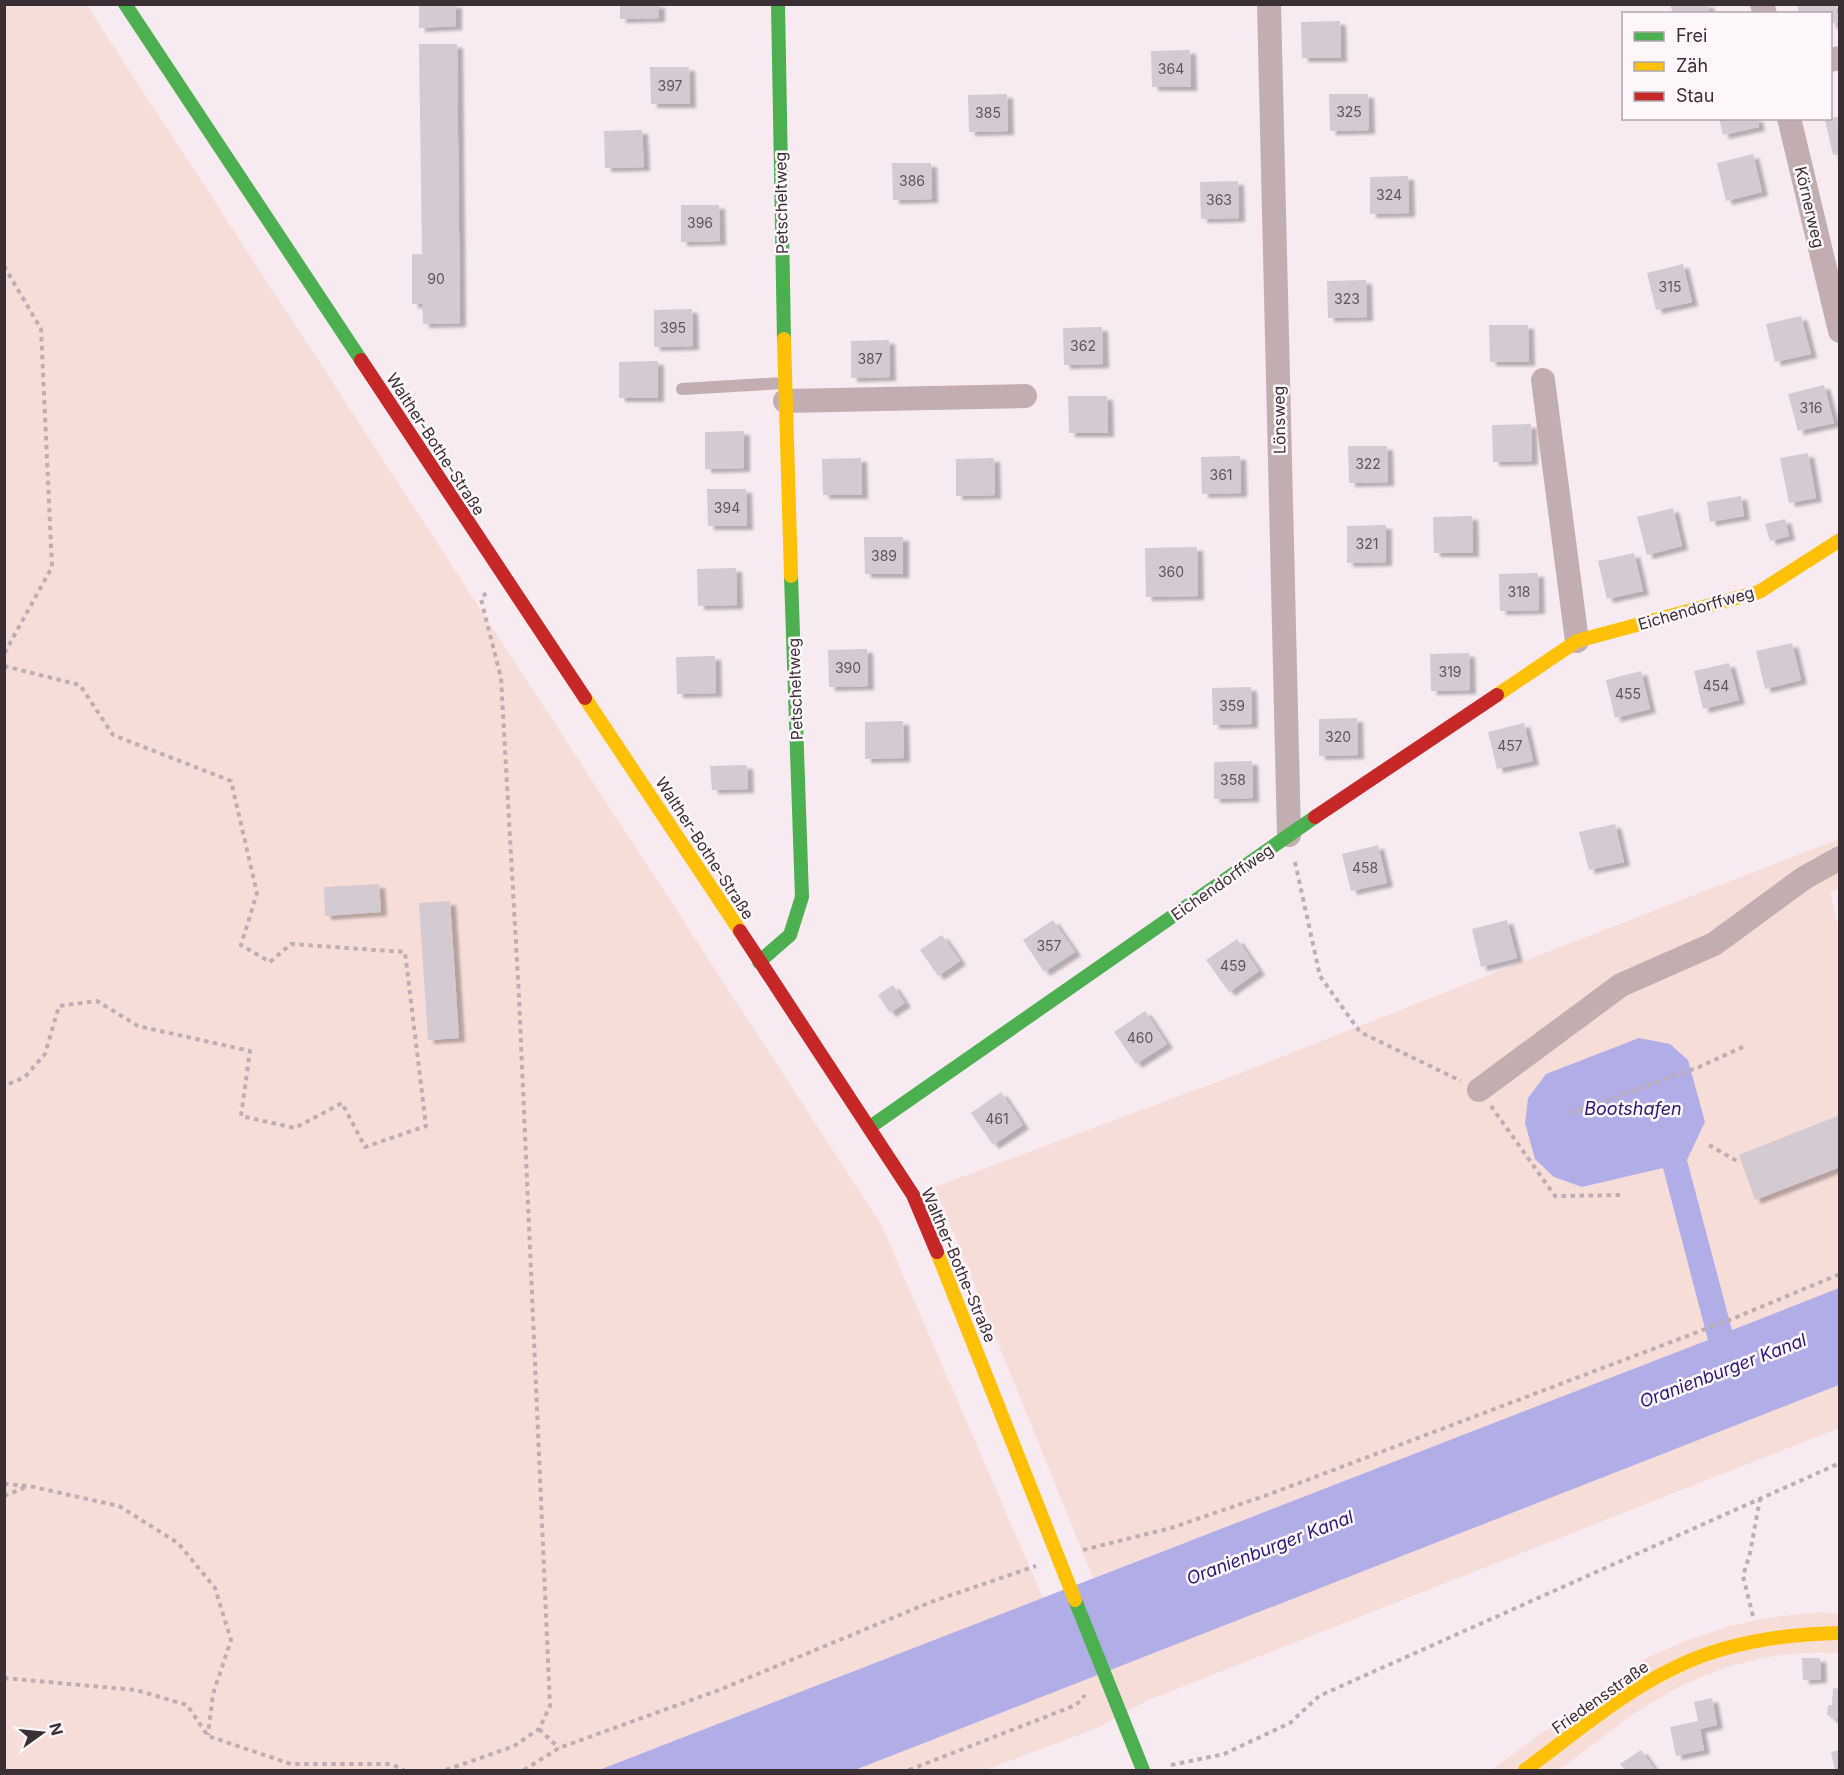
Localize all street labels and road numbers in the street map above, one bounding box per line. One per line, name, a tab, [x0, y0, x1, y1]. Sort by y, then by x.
street label: Petscheltweg	[770, 152, 792, 254]
street label: Körnerweg	[1791, 164, 1829, 250]
street label: Walther-Bothe-Straße	[382, 369, 490, 519]
street label: Lönsweg	[1268, 386, 1290, 454]
street label: Eichendorffweg	[1636, 582, 1756, 634]
street label: Petscheltweg	[783, 637, 807, 741]
street label: Walther-Bothe-Straße	[651, 773, 759, 923]
street label: Eichendorffweg	[1167, 839, 1277, 925]
street label: Walther-Bothe-Straße	[917, 1185, 1001, 1345]
street label: Friedensstraße	[1548, 1656, 1652, 1738]

